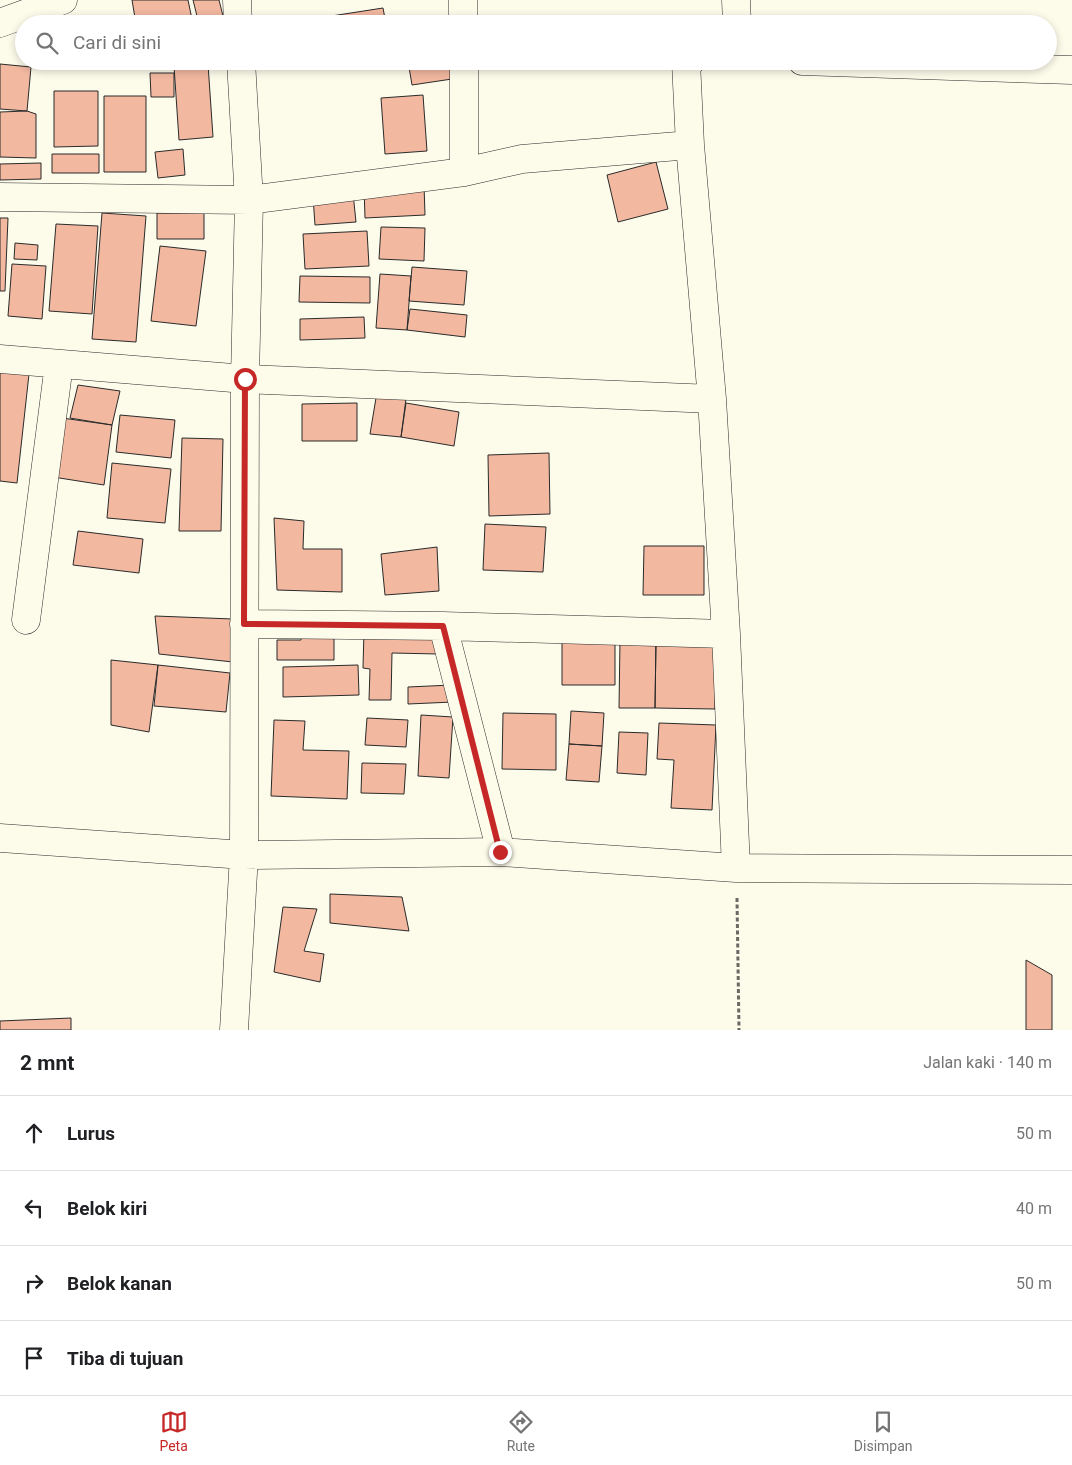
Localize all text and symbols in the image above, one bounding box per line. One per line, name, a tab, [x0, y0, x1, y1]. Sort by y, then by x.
search box	[15, 15, 1057, 70]
icon: search	[33, 29, 61, 57]
text: Cari di sini	[73, 31, 161, 54]
route start	[234, 368, 257, 391]
route end	[489, 841, 512, 864]
text: 2 mnt	[20, 1051, 74, 1075]
text: Jalan kaki · 140 m	[923, 1053, 1052, 1072]
icon: ahead	[20, 1119, 48, 1147]
text: Lurus	[67, 1122, 115, 1145]
text: 50 m	[1016, 1124, 1052, 1143]
icon: left	[20, 1194, 48, 1222]
text: Belok kiri	[67, 1197, 147, 1220]
text: 40 m	[1016, 1199, 1052, 1218]
icon: right	[20, 1269, 48, 1297]
text: Belok kanan	[67, 1272, 172, 1295]
text: 50 m	[1016, 1274, 1052, 1293]
icon: arrive	[20, 1344, 48, 1372]
text: Tiba di tujuan	[67, 1347, 183, 1370]
tab: Peta	[159, 1408, 188, 1454]
tab: Rute	[507, 1408, 535, 1454]
tab: Disimpan	[854, 1408, 913, 1454]

